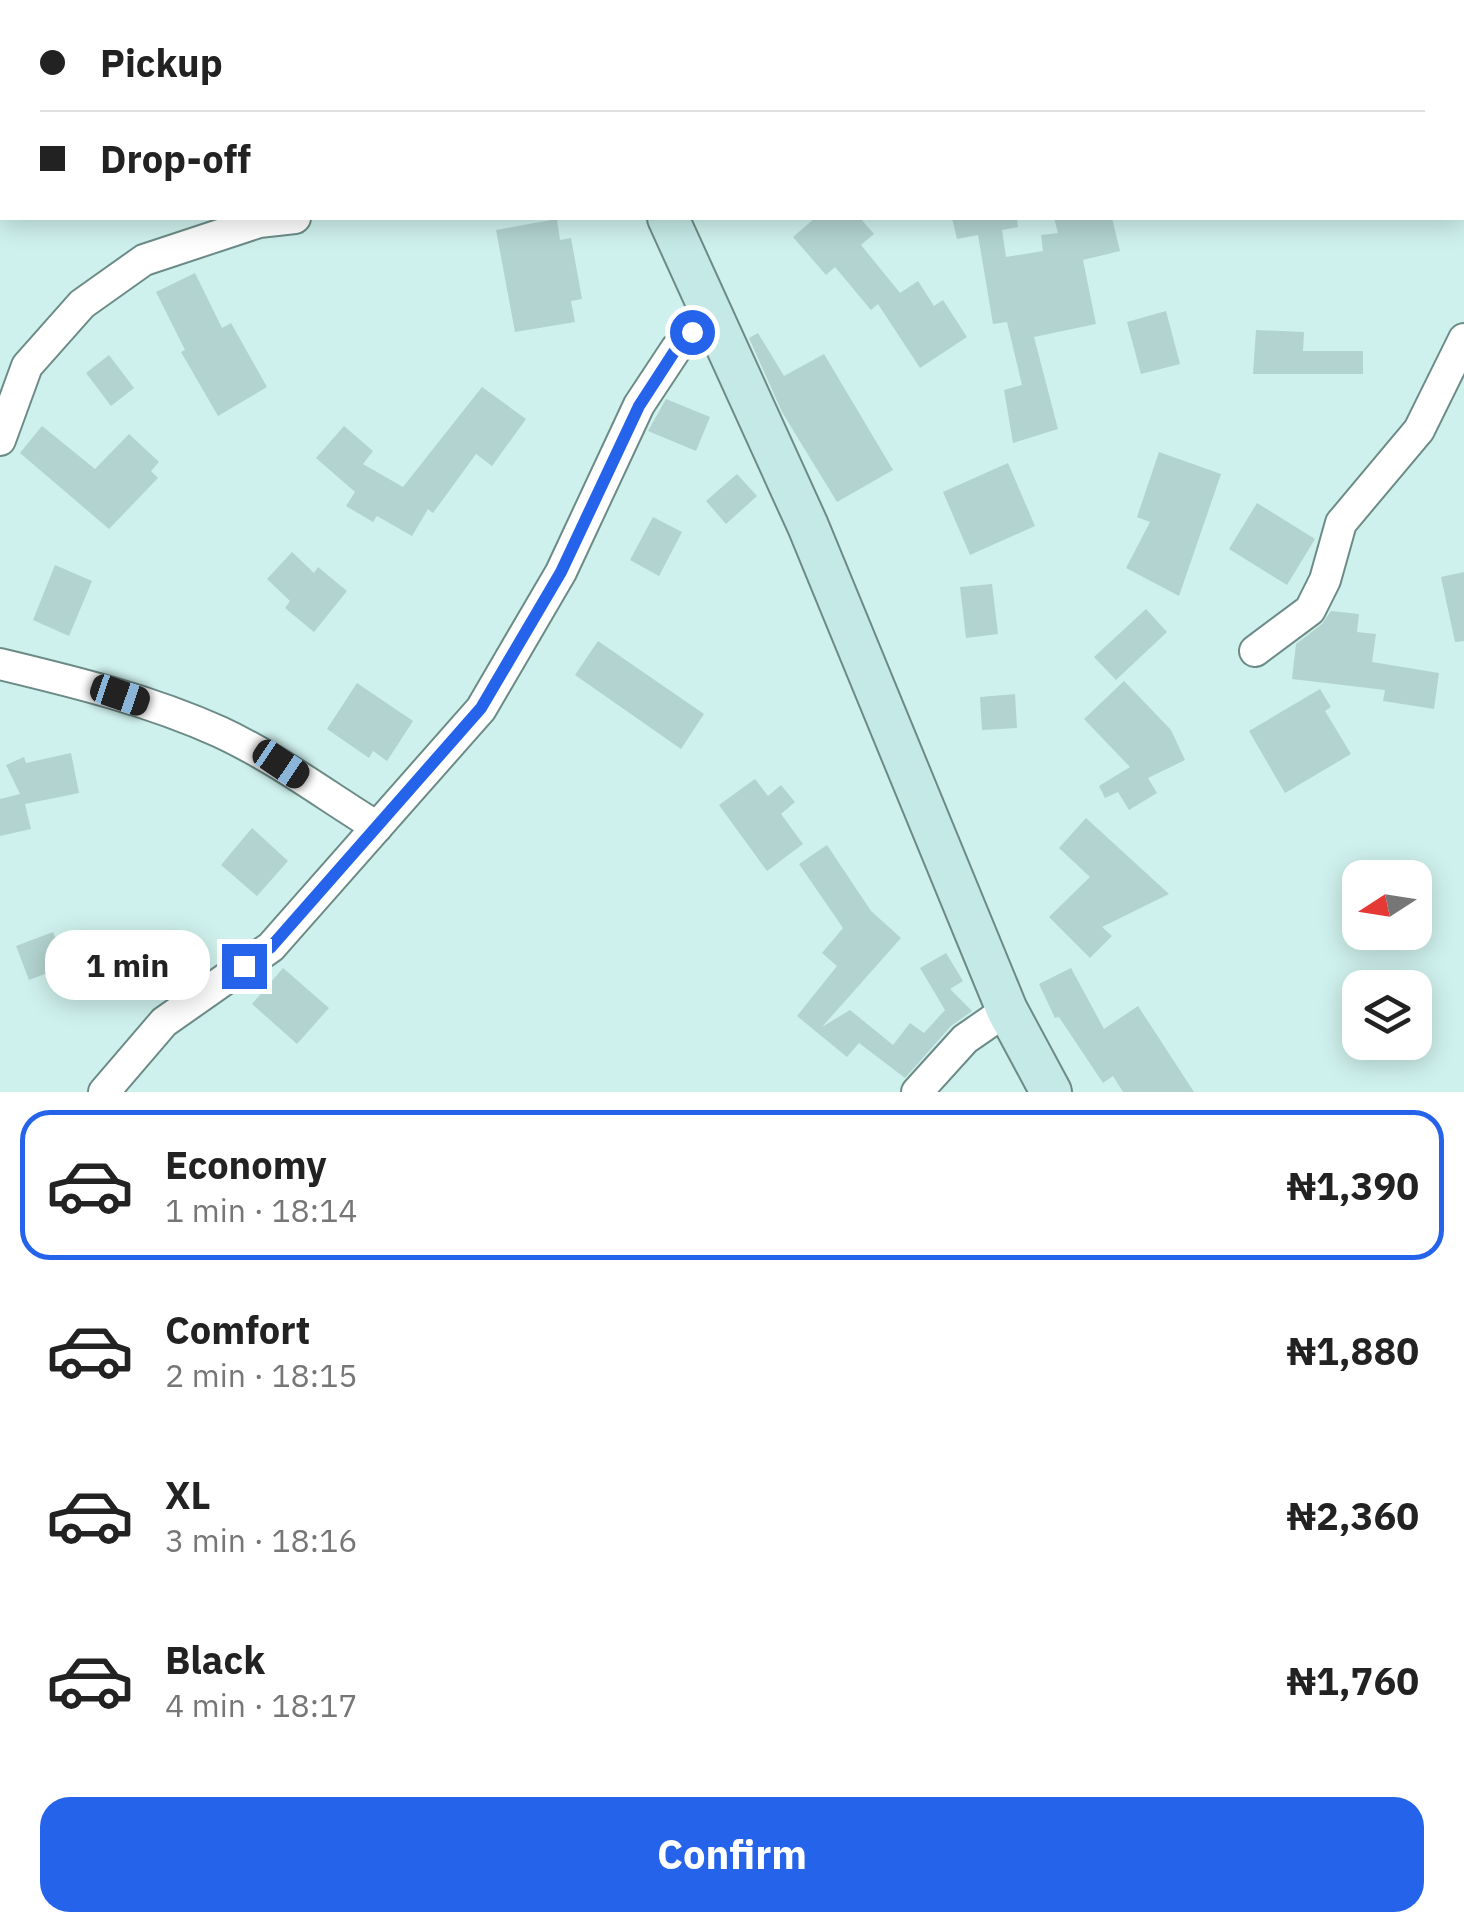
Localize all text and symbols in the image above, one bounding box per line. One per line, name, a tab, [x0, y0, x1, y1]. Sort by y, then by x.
text: Pickup	[100, 38, 223, 87]
text: Drop-off	[100, 134, 251, 183]
route start	[670, 310, 715, 355]
car	[87, 671, 153, 719]
car	[248, 735, 314, 793]
north arrow	[1342, 860, 1432, 950]
map controls	[1342, 860, 1432, 1060]
callout: 1 min	[44, 931, 209, 1001]
text: 1 min	[86, 944, 169, 986]
route end	[222, 944, 267, 989]
button: layers	[1342, 970, 1432, 1060]
icon: car	[45, 1140, 135, 1230]
text: Economy	[165, 1140, 327, 1189]
text: ₦1,390	[1287, 1161, 1419, 1210]
text: 1 min · 18:14	[165, 1189, 358, 1231]
icon: car	[45, 1305, 135, 1395]
text: Comfort	[165, 1305, 310, 1354]
text: ₦1,880	[1287, 1326, 1419, 1375]
text: 2 min · 18:15	[165, 1354, 358, 1396]
icon: car	[45, 1470, 135, 1560]
text: XL	[165, 1470, 211, 1519]
text: ₦2,360	[1287, 1491, 1419, 1540]
text: 3 min · 18:16	[165, 1519, 358, 1561]
icon: car	[45, 1635, 135, 1725]
text: Black	[165, 1635, 265, 1684]
text: ₦1,760	[1287, 1656, 1419, 1705]
text: 4 min · 18:17	[165, 1684, 358, 1726]
button: Confirm	[40, 1797, 1424, 1912]

